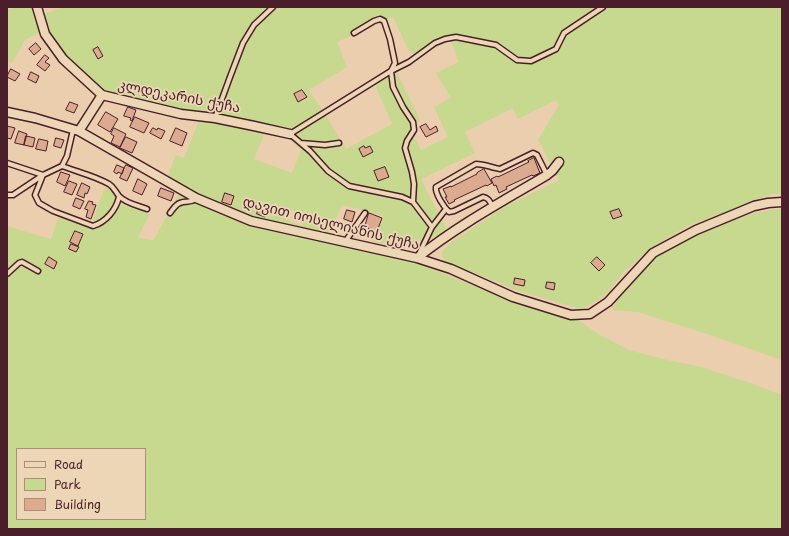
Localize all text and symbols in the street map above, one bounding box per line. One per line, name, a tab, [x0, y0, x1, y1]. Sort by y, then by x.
street label: კლდეკარის ქუჩა	[116, 77, 242, 117]
street label: დავით იოსელიანის ქუჩა	[241, 194, 421, 254]
legend	[16, 448, 146, 520]
text: Road	[54, 455, 83, 473]
text: Park	[54, 475, 81, 493]
text: Building	[54, 495, 101, 513]

